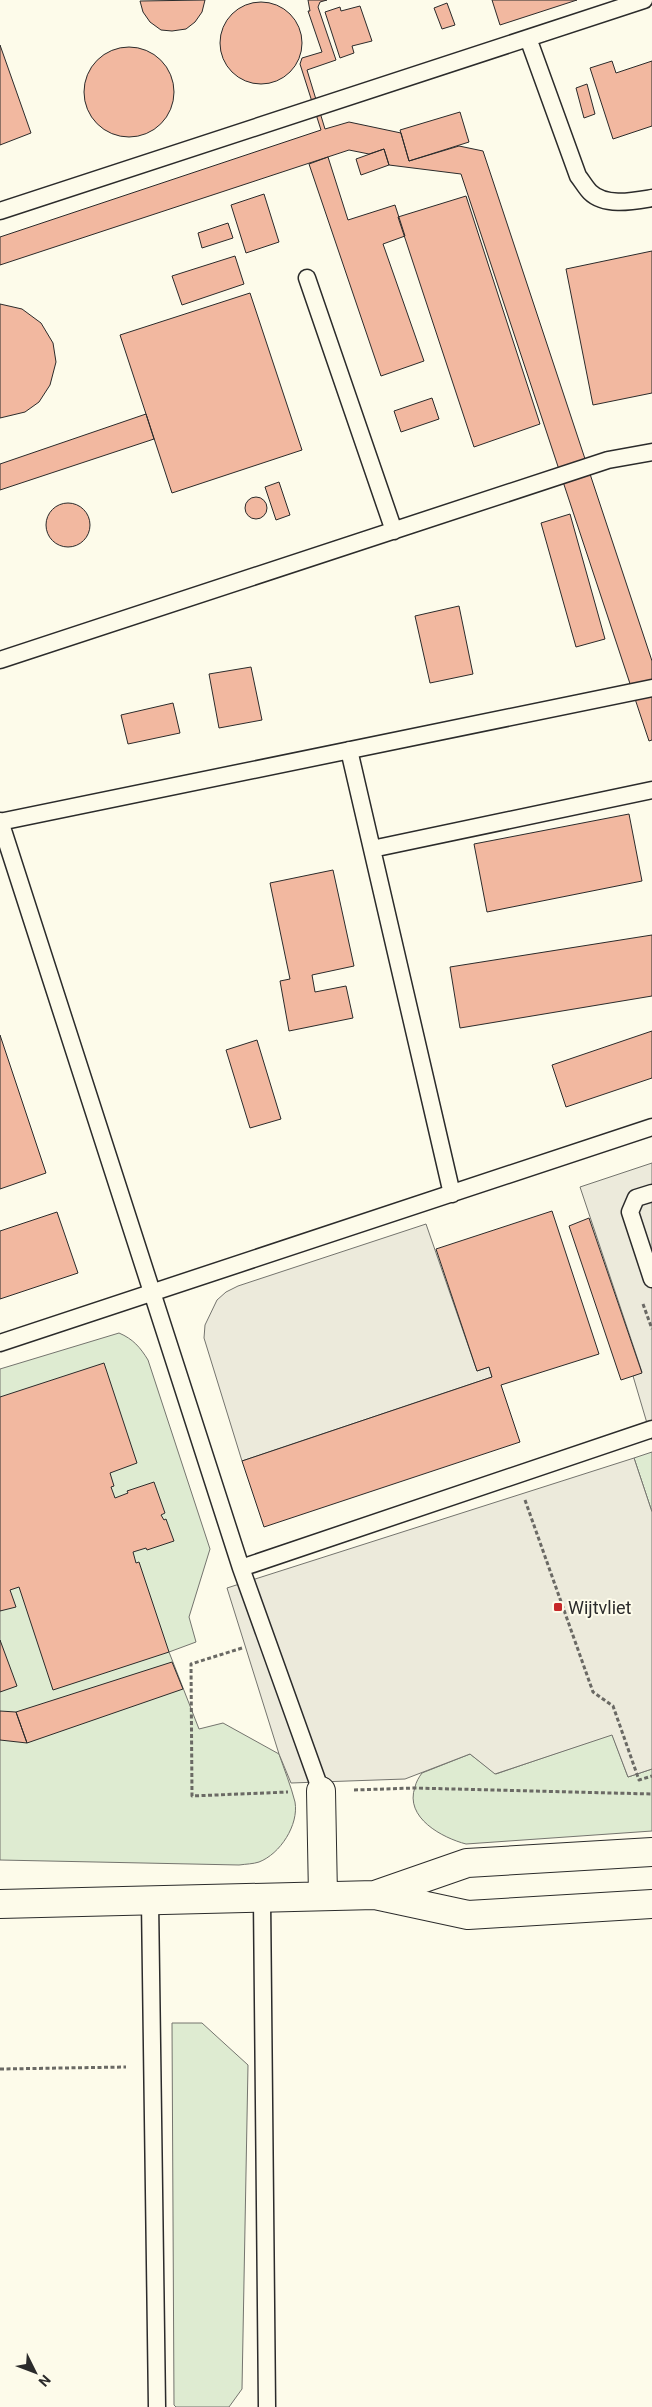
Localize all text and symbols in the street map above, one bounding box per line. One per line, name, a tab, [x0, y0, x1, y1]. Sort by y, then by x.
place label: Wijtvliet	[568, 1597, 632, 1618]
marker: Wijtvliet	[552, 1601, 564, 1613]
north arrow	[10, 2347, 60, 2397]
text: N	[35, 2372, 54, 2390]

